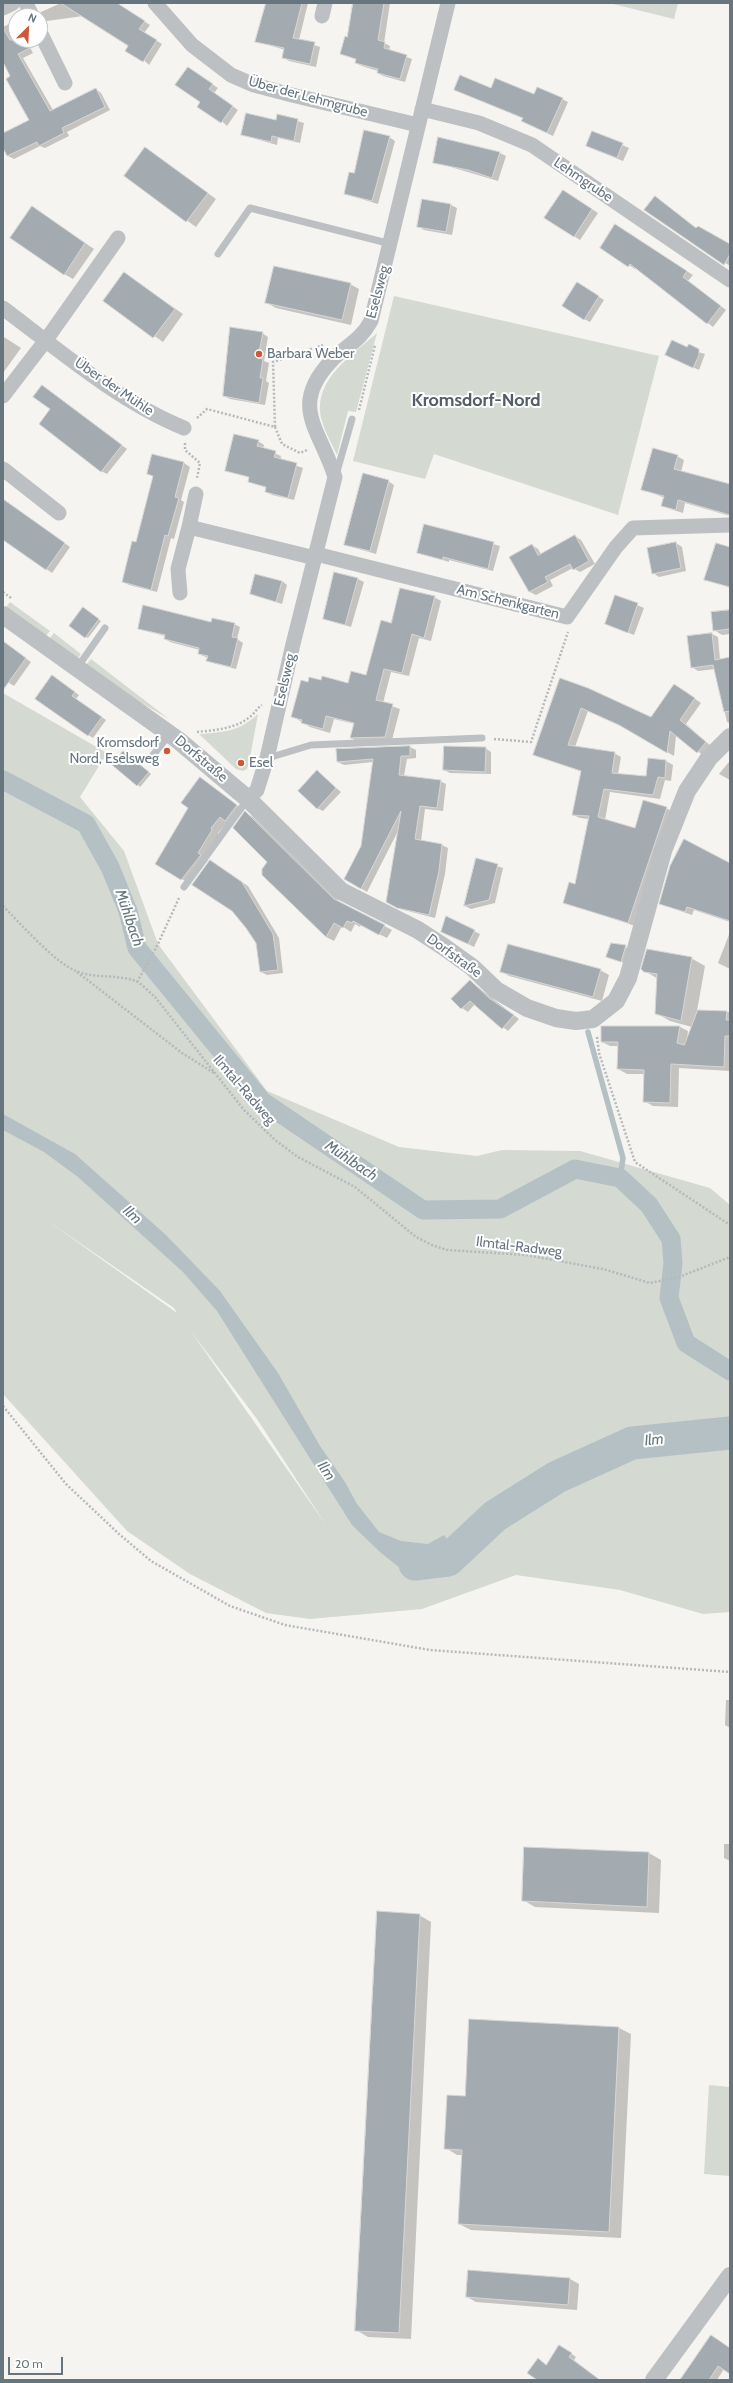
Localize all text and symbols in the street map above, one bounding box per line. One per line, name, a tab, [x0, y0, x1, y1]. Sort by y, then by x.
north arrow	[8, 8, 48, 48]
text: N	[26, 10, 39, 26]
street label: Über der Lehmgrube	[247, 73, 369, 121]
street label: Lehmgrube	[550, 154, 616, 206]
street label: Eselsweg	[363, 264, 393, 320]
place label: Barbara Weber	[267, 346, 354, 362]
marker: Barbara Weber	[254, 349, 264, 359]
street label: Über der Mühle	[71, 354, 157, 420]
district label: Kromsdorf-Nord	[411, 390, 541, 412]
street label: Am Schenkgarten	[455, 581, 561, 623]
street label: Eselsweg	[271, 652, 299, 708]
street label: Dorfstraße	[171, 732, 231, 786]
place label: Kromsdorf Nord, Eselsweg	[69, 735, 159, 768]
marker: Kromsdorf Nord, Eselsweg	[162, 746, 172, 756]
place label: Esel	[249, 755, 273, 771]
marker: Esel	[236, 758, 246, 768]
water label: Mühlbach	[111, 887, 147, 949]
street label: Dorfstraße	[423, 931, 485, 981]
street label: Ilmtal-Radweg	[209, 1052, 279, 1128]
water label: Mühlbach	[321, 1137, 381, 1185]
water label: Ilm	[119, 1202, 145, 1228]
street label: Ilmtal-Radweg	[475, 1233, 563, 1261]
water label: Ilm	[644, 1430, 664, 1450]
water label: Ilm	[313, 1458, 339, 1484]
scale bar	[10, 2349, 65, 2375]
text: 20 m	[15, 2356, 43, 2371]

